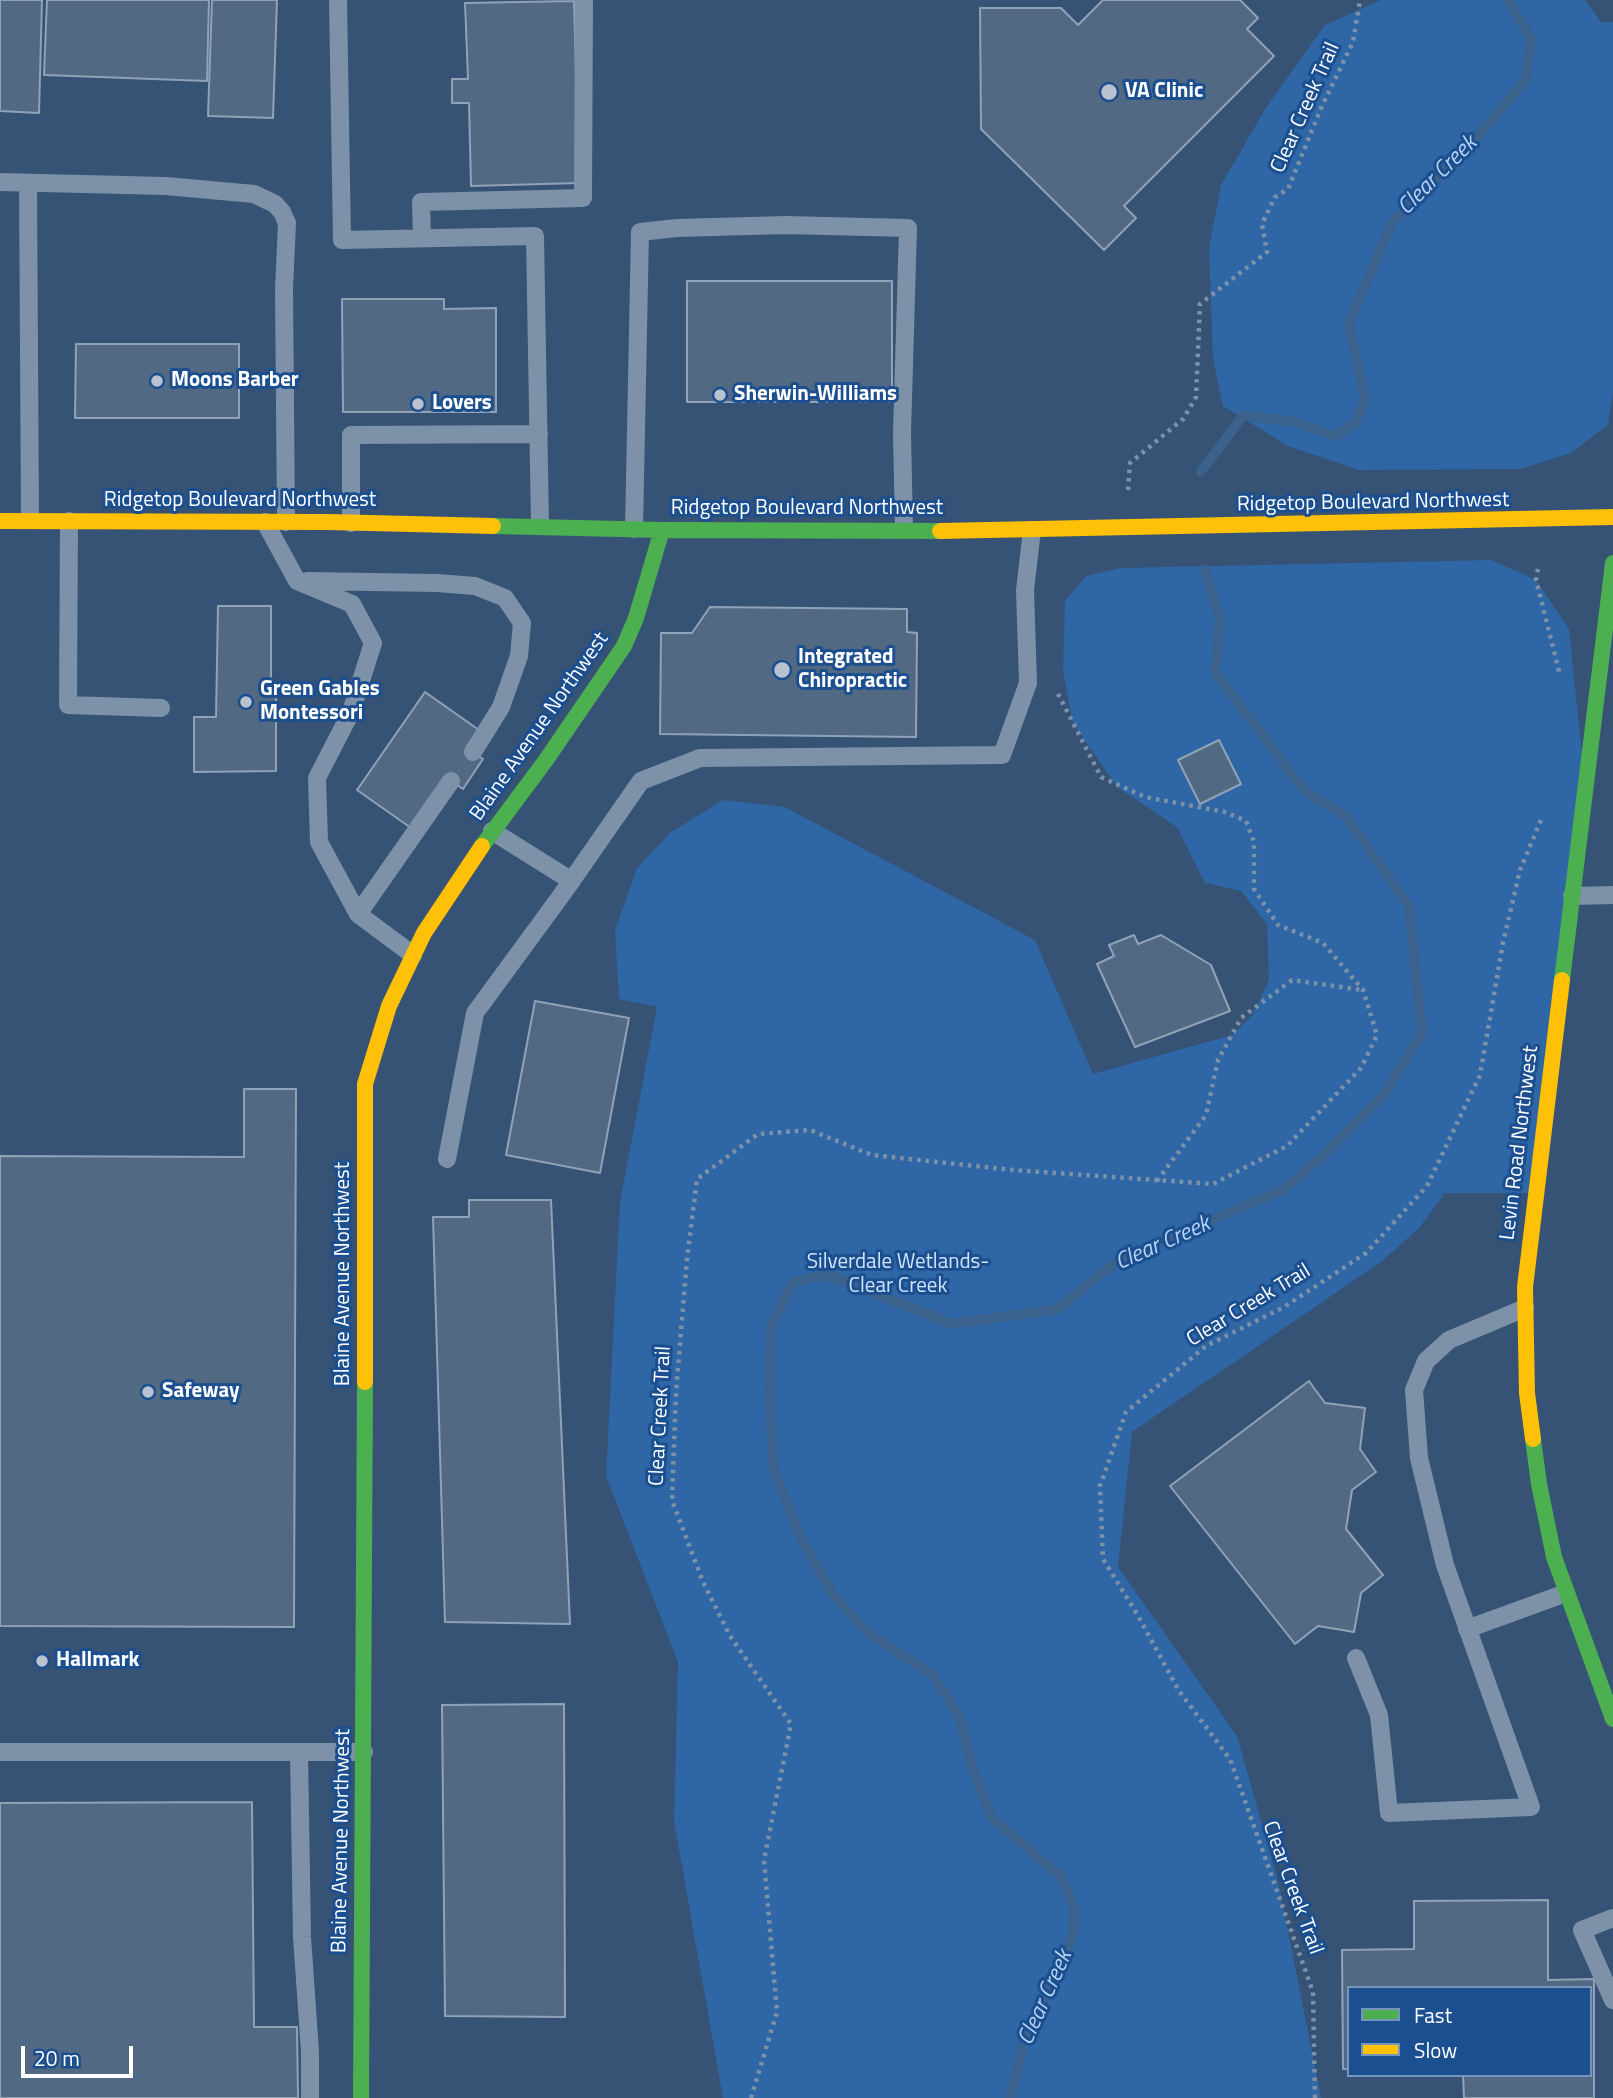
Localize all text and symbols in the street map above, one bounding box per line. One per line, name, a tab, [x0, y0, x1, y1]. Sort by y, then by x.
street label: Clear Creek Trail	[1266, 39, 1346, 177]
place label: VA Clinic	[1125, 79, 1203, 105]
marker: VA Clinic	[1099, 82, 1119, 102]
water label: Clear Creek	[1393, 131, 1483, 221]
place label: Moons Barber	[171, 368, 299, 394]
marker: Moons Barber	[149, 373, 165, 389]
place label: Sherwin-Williams	[734, 382, 897, 408]
marker: Sherwin-Williams	[712, 387, 728, 403]
place label: Lovers	[432, 391, 492, 417]
marker: Lovers	[410, 396, 426, 412]
street label: Ridgetop Boulevard Northwest	[104, 488, 376, 514]
street label: Ridgetop Boulevard Northwest	[1237, 488, 1509, 518]
street label: Ridgetop Boulevard Northwest	[671, 496, 943, 522]
street label: Blaine Avenue Northwest	[465, 628, 615, 826]
place label: Integrated Chiropractic	[798, 645, 907, 695]
marker: Integrated Chiropractic	[772, 660, 792, 680]
place label: Green Gables Montessori	[260, 677, 380, 727]
marker: Green Gables Montessori	[238, 694, 254, 710]
street label: Levin Road Northwest	[1496, 1044, 1544, 1242]
street label: Blaine Avenue Northwest	[331, 1162, 357, 1386]
water label: Clear Creek	[1111, 1211, 1215, 1277]
park label: Silverdale Wetlands- Clear Creek	[807, 1250, 989, 1300]
street label: Clear Creek Trail	[1182, 1259, 1316, 1353]
street label: Clear Creek Trail	[645, 1345, 677, 1487]
place label: Safeway	[162, 1379, 240, 1405]
marker: Safeway	[140, 1384, 156, 1400]
place label: Hallmark	[56, 1648, 139, 1674]
marker: Hallmark	[34, 1653, 50, 1669]
street label: Blaine Avenue Northwest	[327, 1729, 357, 1953]
street label: Clear Creek Trail	[1256, 1818, 1328, 1958]
water label: Clear Creek	[1013, 1946, 1079, 2050]
legend	[1347, 1986, 1592, 2077]
text: Fast	[1414, 1999, 1452, 2031]
scale bar	[24, 2032, 136, 2076]
text: Slow	[1414, 2034, 1457, 2066]
text: 20 m	[34, 2042, 80, 2074]

